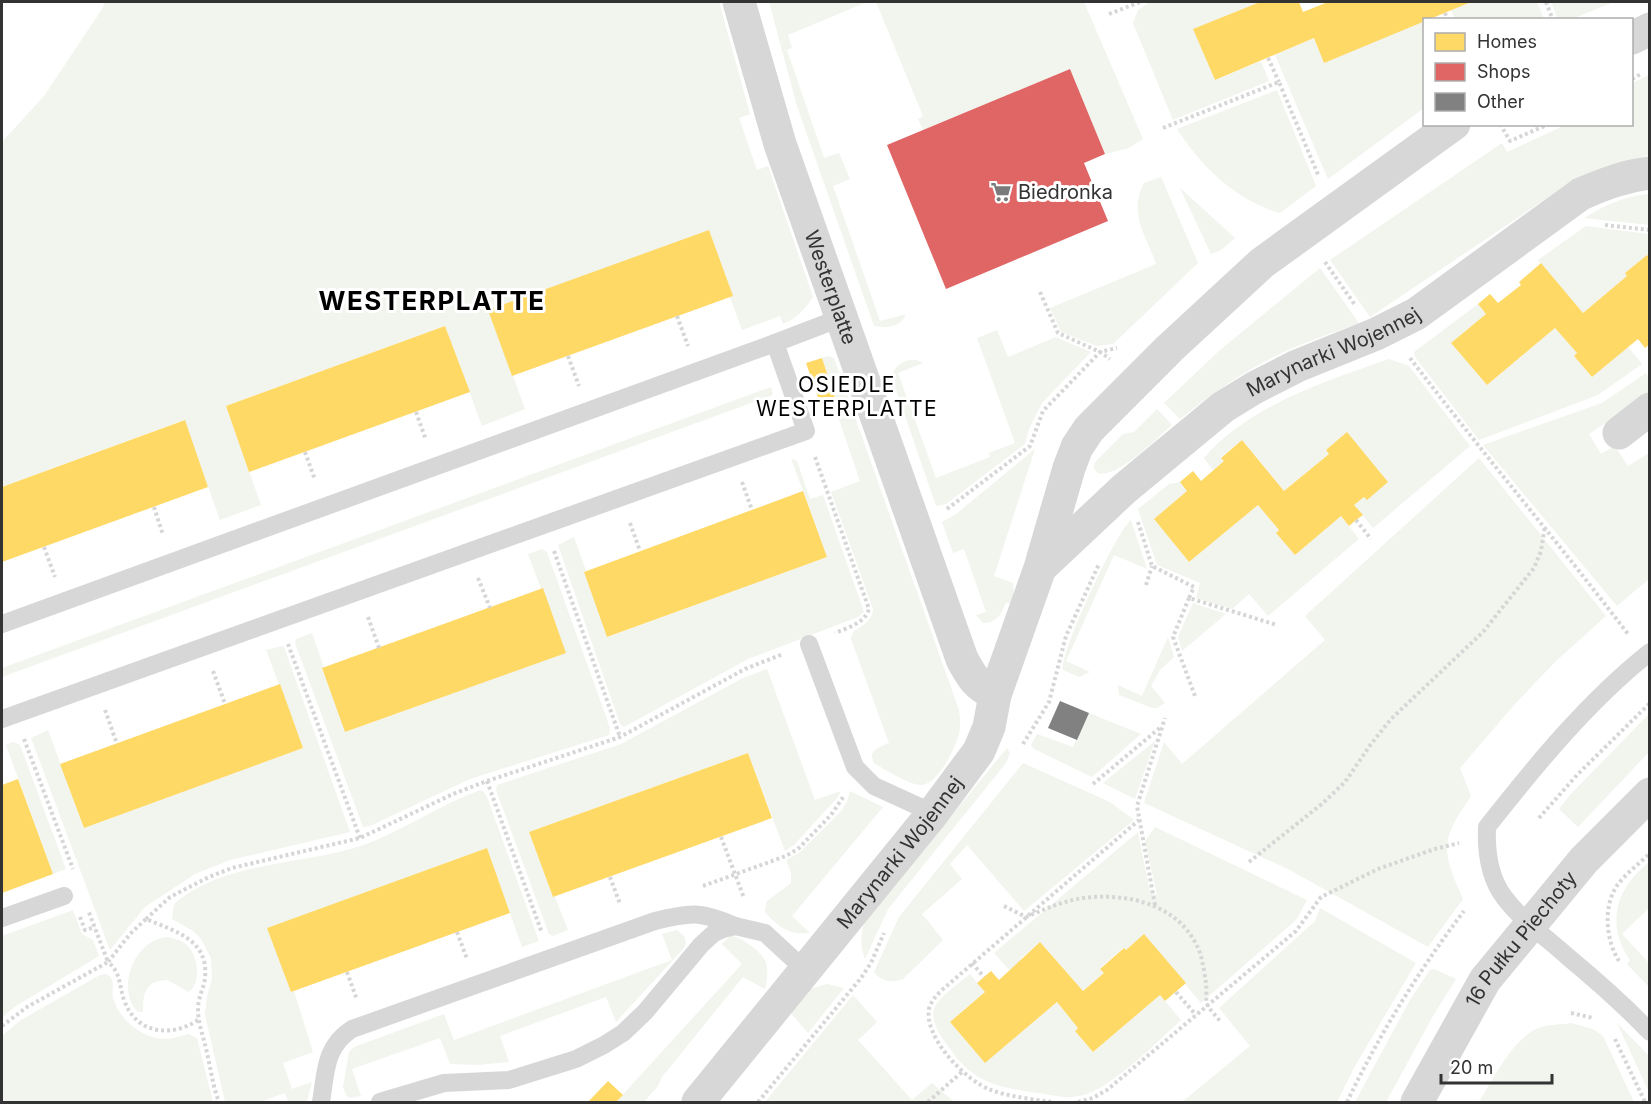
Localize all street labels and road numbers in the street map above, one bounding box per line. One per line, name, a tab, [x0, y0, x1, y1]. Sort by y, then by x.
street label: Westerplatte	[800, 227, 862, 348]
street label: Marynarki Wojennej	[1242, 303, 1425, 402]
street label: Marynarki Wojennej	[832, 772, 968, 934]
street label: 16 Pułku Piechoty	[1460, 866, 1582, 1011]

